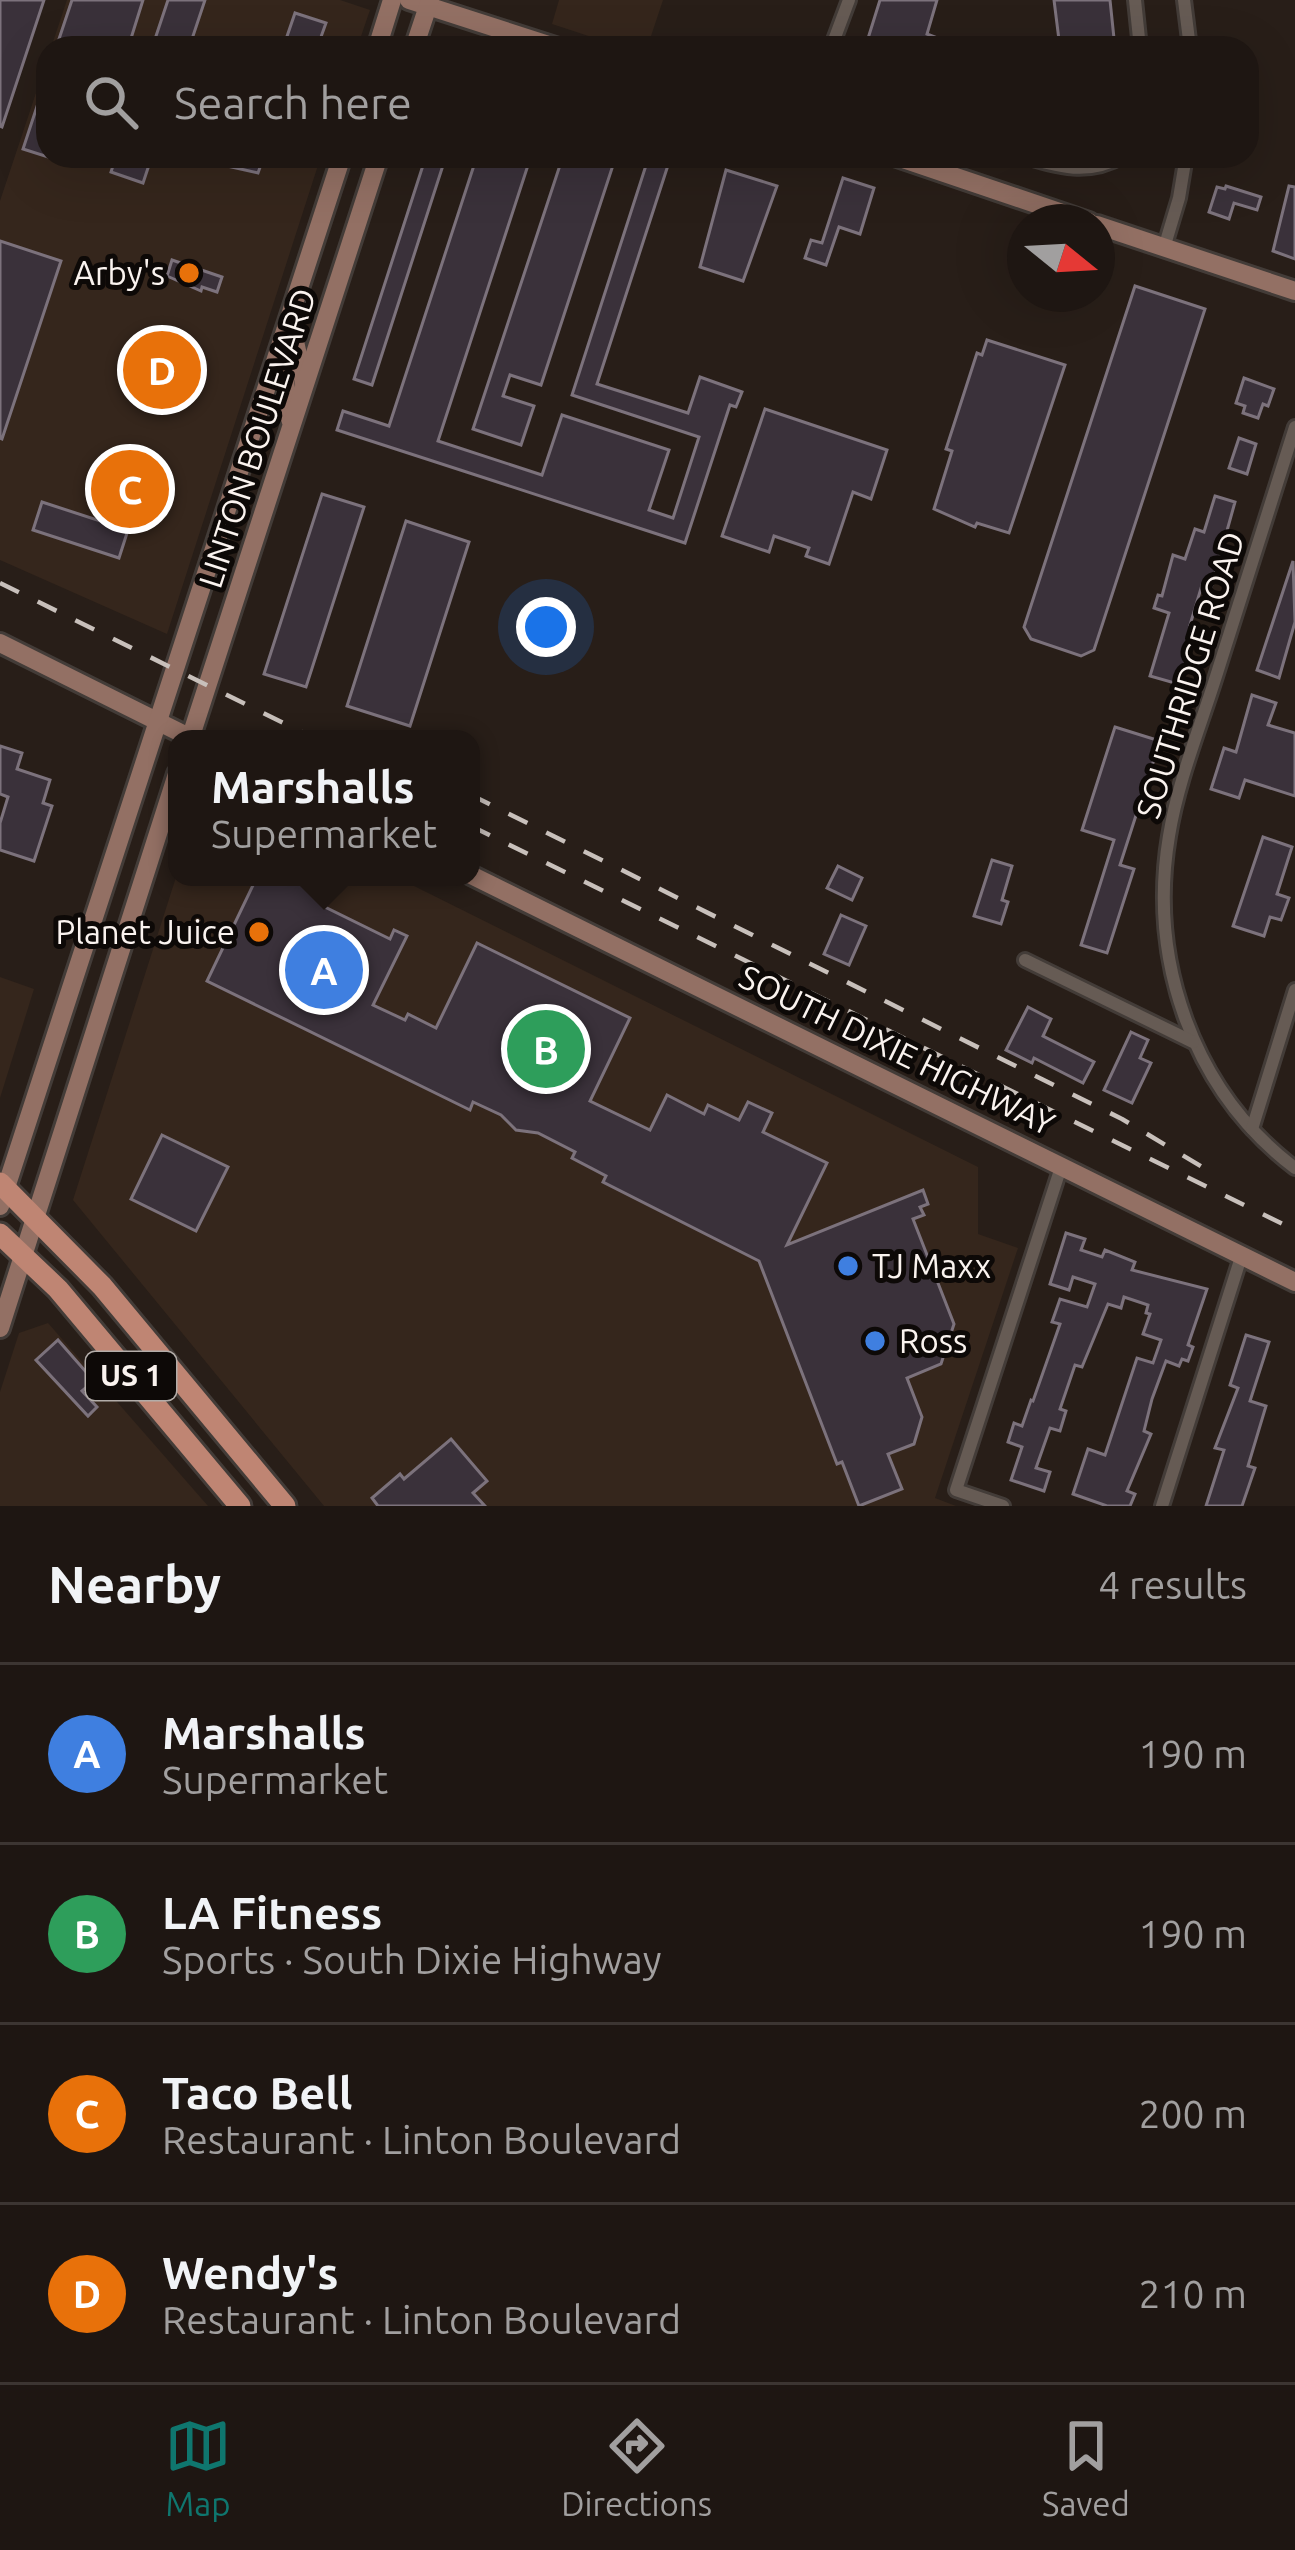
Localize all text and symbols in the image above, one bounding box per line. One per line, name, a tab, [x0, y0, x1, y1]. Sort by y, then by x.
search box	[36, 36, 1259, 168]
icon: search	[78, 69, 144, 135]
text: Search here	[174, 77, 412, 128]
north arrow	[1007, 204, 1115, 312]
place label: Arby's	[74, 254, 165, 291]
marker: Arby's	[176, 260, 202, 286]
street label: LINTON BOULEVARD	[191, 284, 322, 592]
pin: D	[123, 325, 201, 415]
pin: C	[91, 444, 169, 534]
street label: SOUTHRIDGE ROAD	[1128, 527, 1251, 823]
your location	[516, 597, 576, 657]
popup	[168, 730, 480, 886]
text: Marshalls	[211, 761, 414, 812]
text: Supermarket	[211, 812, 437, 855]
place label: Planet Juice	[55, 913, 235, 950]
marker: Planet Juice	[246, 919, 272, 945]
pin: A	[285, 925, 363, 1015]
street label: SOUTH DIXIE HIGHWAY	[734, 957, 1061, 1142]
pin: B	[507, 1004, 585, 1094]
place label: TJ Maxx	[872, 1247, 991, 1284]
marker: TJ Maxx	[835, 1253, 861, 1279]
place label: Ross	[899, 1322, 967, 1359]
marker: Ross	[862, 1328, 888, 1354]
road number: US 1	[86, 1352, 176, 1400]
text: Nearby	[48, 1555, 221, 1613]
text: 4 results	[1098, 1563, 1247, 1606]
text: Marshalls	[162, 1707, 366, 1758]
text: A	[73, 1732, 101, 1775]
text: 190 m	[1138, 1732, 1247, 1775]
text: Supermarket	[162, 1758, 388, 1801]
text: LA Fitness	[162, 1887, 382, 1938]
text: B	[74, 1912, 100, 1955]
text: 190 m	[1138, 1912, 1247, 1955]
text: Sports · South Dixie Highway	[162, 1938, 662, 1981]
text: Taco Bell	[162, 2067, 352, 2118]
text: C	[75, 2092, 99, 2135]
text: 200 m	[1138, 2092, 1247, 2135]
text: Restaurant · Linton Boulevard	[162, 2118, 681, 2161]
text: Wendy's	[162, 2247, 339, 2298]
text: D	[73, 2272, 101, 2315]
text: 210 m	[1138, 2272, 1247, 2315]
text: Restaurant · Linton Boulevard	[162, 2298, 681, 2341]
tab: Map	[165, 2413, 231, 2522]
tab: Directions	[561, 2413, 712, 2522]
tab: Saved	[1042, 2413, 1130, 2522]

